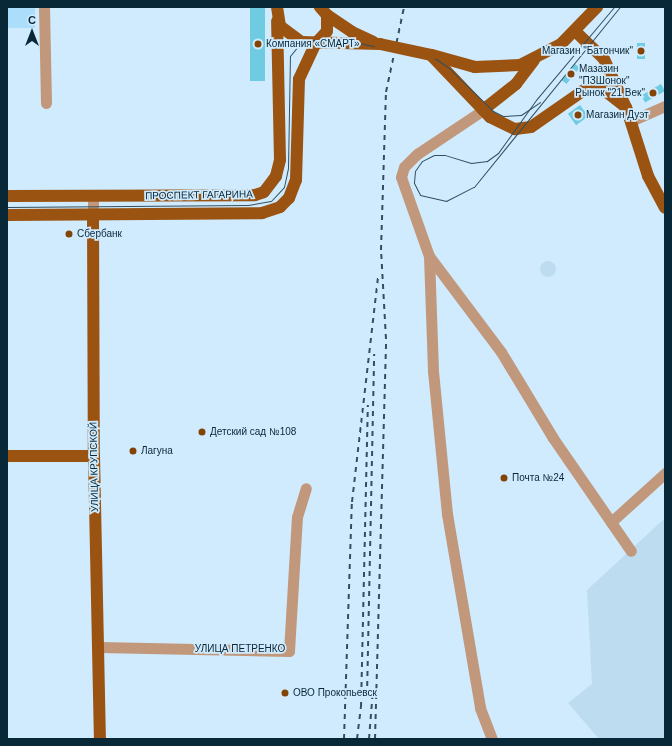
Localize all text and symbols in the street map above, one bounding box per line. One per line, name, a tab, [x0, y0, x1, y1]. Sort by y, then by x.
north arrow	[12, 12, 52, 52]
text: С	[28, 14, 36, 26]
place label: Компания «СМАРТ»	[266, 38, 360, 50]
marker: Компания «СМАРТ»	[253, 39, 263, 49]
place label: Магазин "Батончик"	[542, 45, 633, 57]
marker: Магазин "Батончик"	[636, 46, 646, 56]
place label: Мазазин "ПЗШонок"	[579, 62, 630, 86]
marker: Мазазин "ПЗШонок"	[566, 69, 576, 79]
place label: Рынок "21 Век"	[575, 87, 645, 99]
marker: Рынок "21 Век"	[648, 88, 658, 98]
place label: Магазин Дуэт	[586, 109, 649, 121]
marker: Магазин Дуэт	[573, 110, 583, 120]
street label: ПРОСПЕКТ ГАГАРИНА	[145, 188, 253, 202]
place label: Сбербанк	[77, 228, 122, 240]
marker: Сбербанк	[64, 229, 74, 239]
street label: УЛИЦА КРУПСКОЙ	[87, 422, 101, 512]
place label: Детский сад №108	[210, 426, 296, 438]
marker: Детский сад №108	[197, 427, 207, 437]
place label: Лагуна	[141, 445, 173, 457]
marker: Лагуна	[128, 446, 138, 456]
place label: Почта №24	[512, 472, 564, 484]
marker: Почта №24	[499, 473, 509, 483]
street label: УЛИЦА ПЕТРЕНКО	[195, 643, 285, 655]
place label: ОВО Прокопьевск	[293, 687, 377, 699]
marker: ОВО Прокопьевск	[280, 688, 290, 698]

